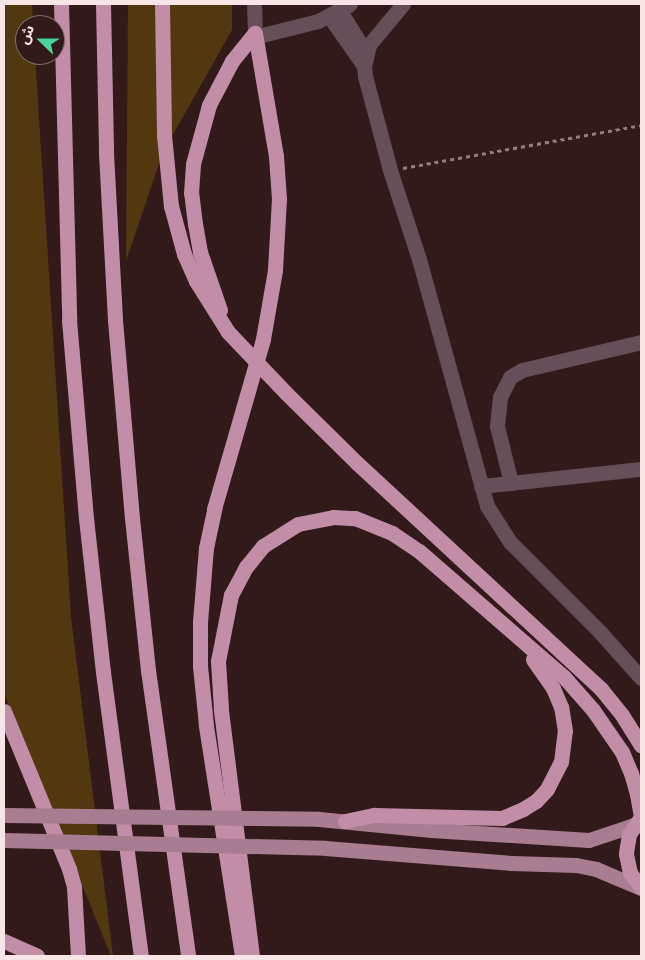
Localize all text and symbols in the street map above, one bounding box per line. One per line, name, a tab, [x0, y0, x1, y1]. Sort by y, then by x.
north arrow	[15, 15, 65, 65]
text: ش	[15, 22, 38, 47]

